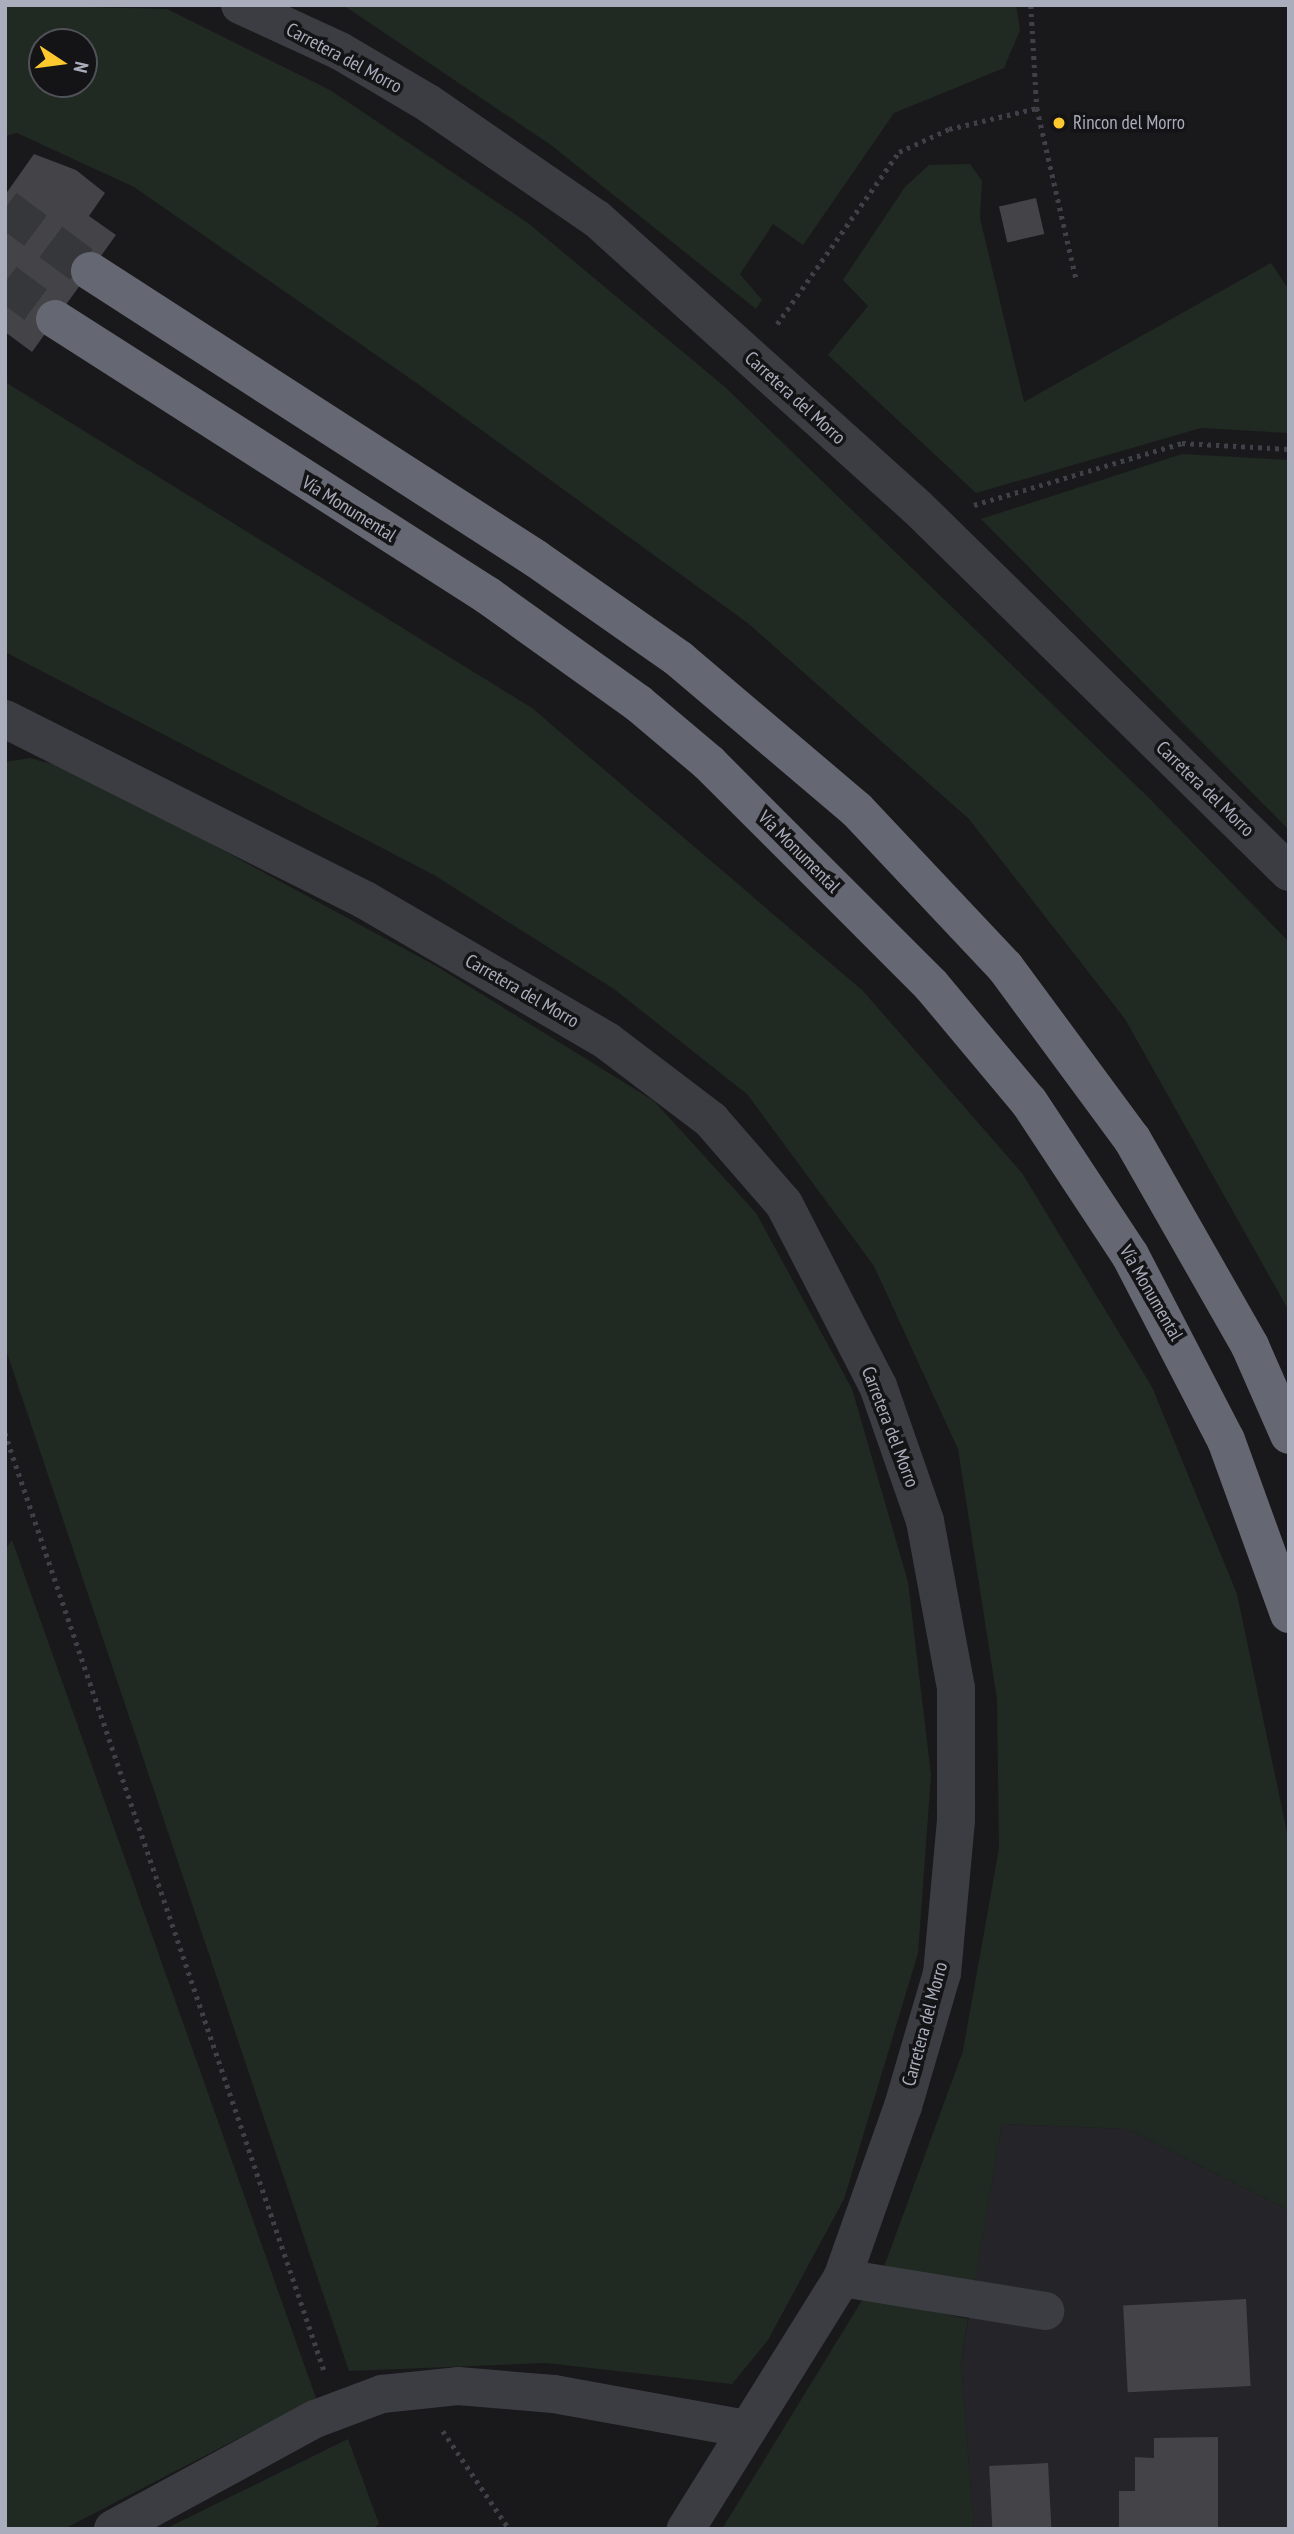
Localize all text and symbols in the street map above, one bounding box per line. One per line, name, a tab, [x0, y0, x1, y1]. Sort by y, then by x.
street label: Carretera del Morro	[282, 18, 406, 98]
north arrow	[28, 28, 98, 98]
text: N	[69, 60, 94, 75]
place label: Rincon del Morro	[1073, 112, 1185, 134]
marker: Rincon del Morro	[1051, 115, 1067, 131]
street label: Carretera del Morro	[740, 347, 850, 449]
street label: Vía Monumental	[298, 471, 400, 547]
street label: Carretera del Morro	[1151, 737, 1259, 841]
street label: Vía Monumental	[753, 806, 845, 898]
street label: Carretera del Morro	[461, 949, 583, 1033]
street label: Vía Monumental	[1114, 1241, 1188, 1345]
street label: Carretera del Morro	[857, 1363, 923, 1491]
street label: Carretera del Morro	[897, 1959, 953, 2089]

